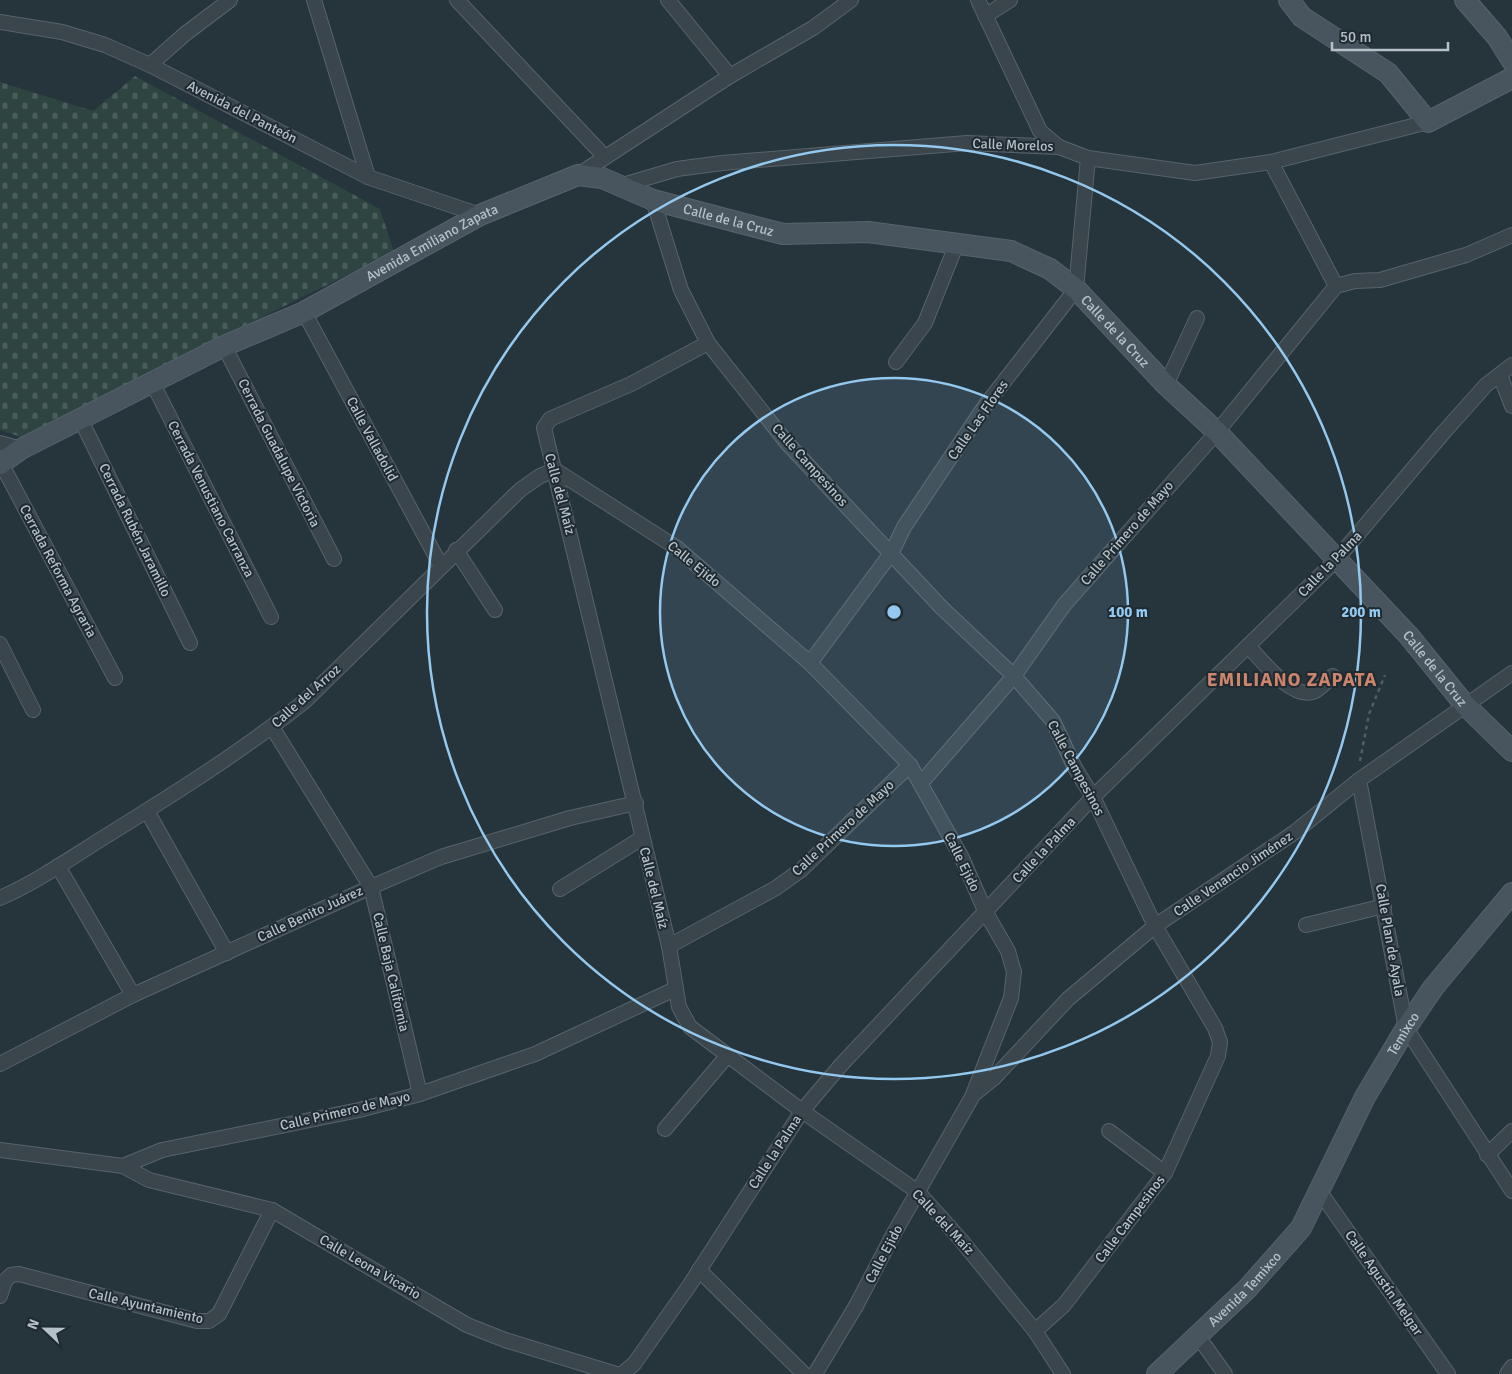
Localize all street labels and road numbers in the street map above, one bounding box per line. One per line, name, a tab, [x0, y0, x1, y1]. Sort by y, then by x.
street label: Avenida del Panteón	[184, 77, 300, 147]
street label: Calle Morelos	[972, 135, 1054, 155]
street label: Avenida Emiliano Zapata	[363, 200, 500, 285]
street label: Calle de la Cruz	[681, 200, 776, 240]
street label: Calle de la Cruz	[1077, 291, 1153, 371]
street label: Cerrada Guadalupe Victoria	[234, 376, 324, 530]
street label: Calle Las Flores	[944, 377, 1012, 463]
street label: Calle Valladolid	[343, 394, 401, 484]
street label: Cerrada Venustiano Carranza	[164, 418, 258, 580]
street label: Calle Campesinos	[768, 420, 852, 510]
street label: Calle del Maíz	[541, 451, 579, 537]
street label: Cerrada Rubén Jaramillo	[95, 460, 175, 600]
street label: Calle Primero de Mayo	[1077, 477, 1177, 589]
street label: Cerrada Reforma Agraria	[16, 502, 100, 640]
street label: Calle la Palma	[1294, 528, 1366, 600]
street label: Calle Ejido	[664, 537, 724, 591]
street label: Calle de la Cruz	[1399, 627, 1471, 710]
street label: Calle del Arroz	[268, 661, 344, 731]
street label: Calle Campesinos	[1044, 717, 1108, 819]
street label: Calle Primero de Mayo	[788, 776, 898, 880]
street label: Calle la Palma	[1009, 813, 1079, 887]
street label: Calle Venancio Jiménez	[1170, 828, 1296, 920]
street label: Calle Ejido	[940, 830, 984, 894]
street label: Calle del Maíz	[636, 845, 672, 931]
street label: Calle Benito Juárez	[254, 882, 366, 946]
street label: Calle Plan de Ayala	[1372, 882, 1408, 998]
street label: Calle Baja California	[369, 911, 413, 1033]
street label: Temixco	[1383, 1009, 1423, 1058]
street label: Calle Primero de Mayo	[278, 1088, 412, 1134]
street label: Calle la Palma	[745, 1112, 805, 1192]
street label: Calle Campesinos	[1091, 1172, 1169, 1266]
street label: Calle del Maíz	[908, 1186, 978, 1258]
street label: Calle Ejido	[862, 1222, 906, 1286]
street label: Calle Agustín Melgar	[1341, 1227, 1427, 1340]
street label: Calle Leona Vicario	[316, 1231, 424, 1303]
street label: Avenida Temixco	[1204, 1248, 1285, 1330]
street label: Calle Ayuntamiento	[87, 1285, 205, 1327]

